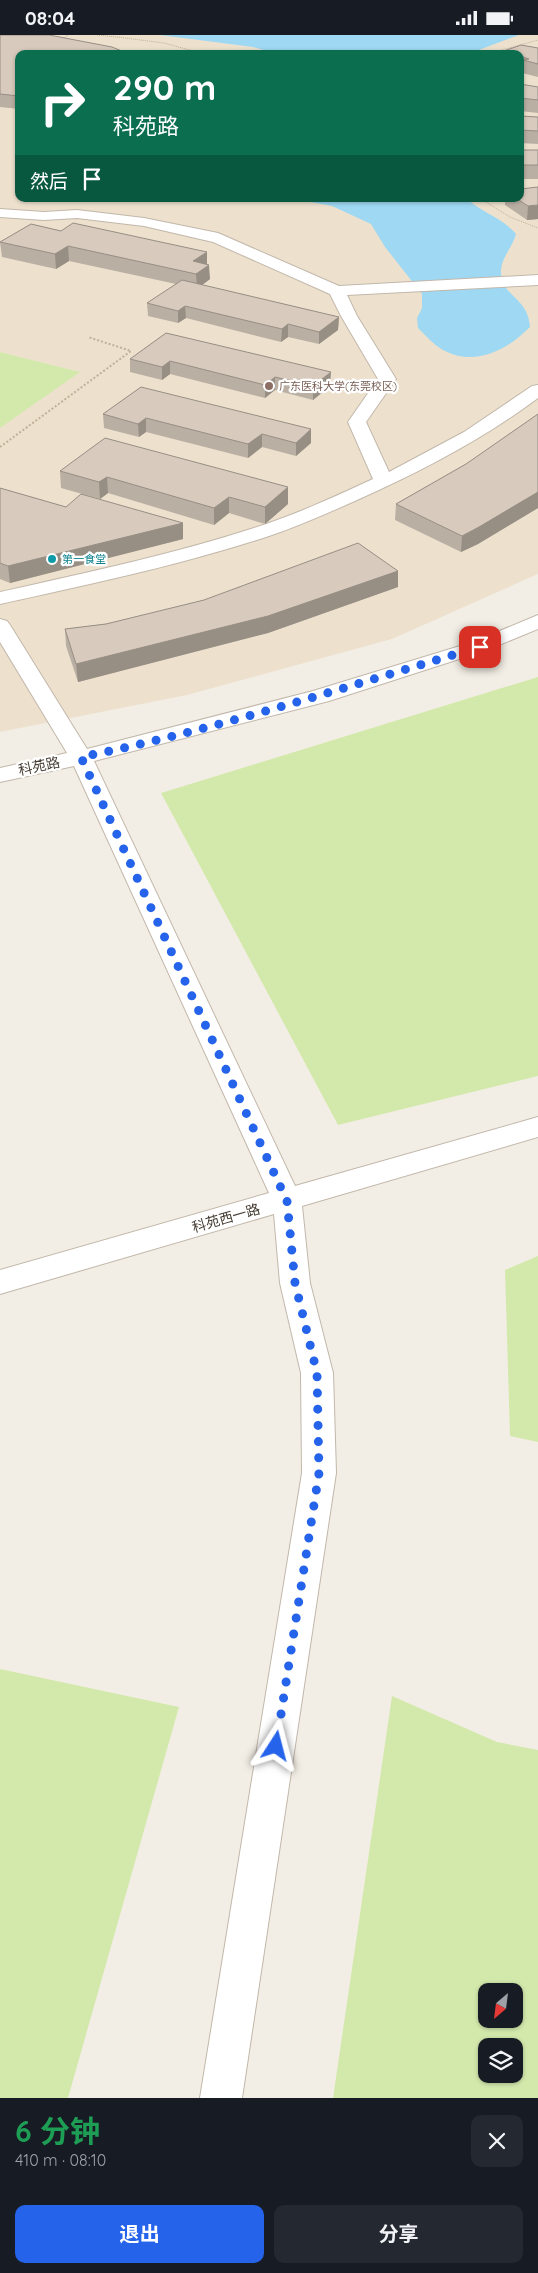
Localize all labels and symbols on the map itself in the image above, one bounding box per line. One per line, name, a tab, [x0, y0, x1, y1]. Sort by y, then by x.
place label: 广东医科大学(东莞校区)	[279, 379, 397, 393]
marker: 广东医科大学(东莞校区)	[263, 380, 275, 392]
place label: 第一食堂	[62, 552, 106, 566]
marker: 第一食堂	[46, 553, 58, 565]
pin	[459, 626, 501, 668]
street label: 科苑路	[17, 753, 61, 779]
street label: 科苑西一路	[190, 1200, 262, 1236]
position arrow	[249, 1719, 301, 1771]
north arrow	[478, 1983, 522, 2027]

